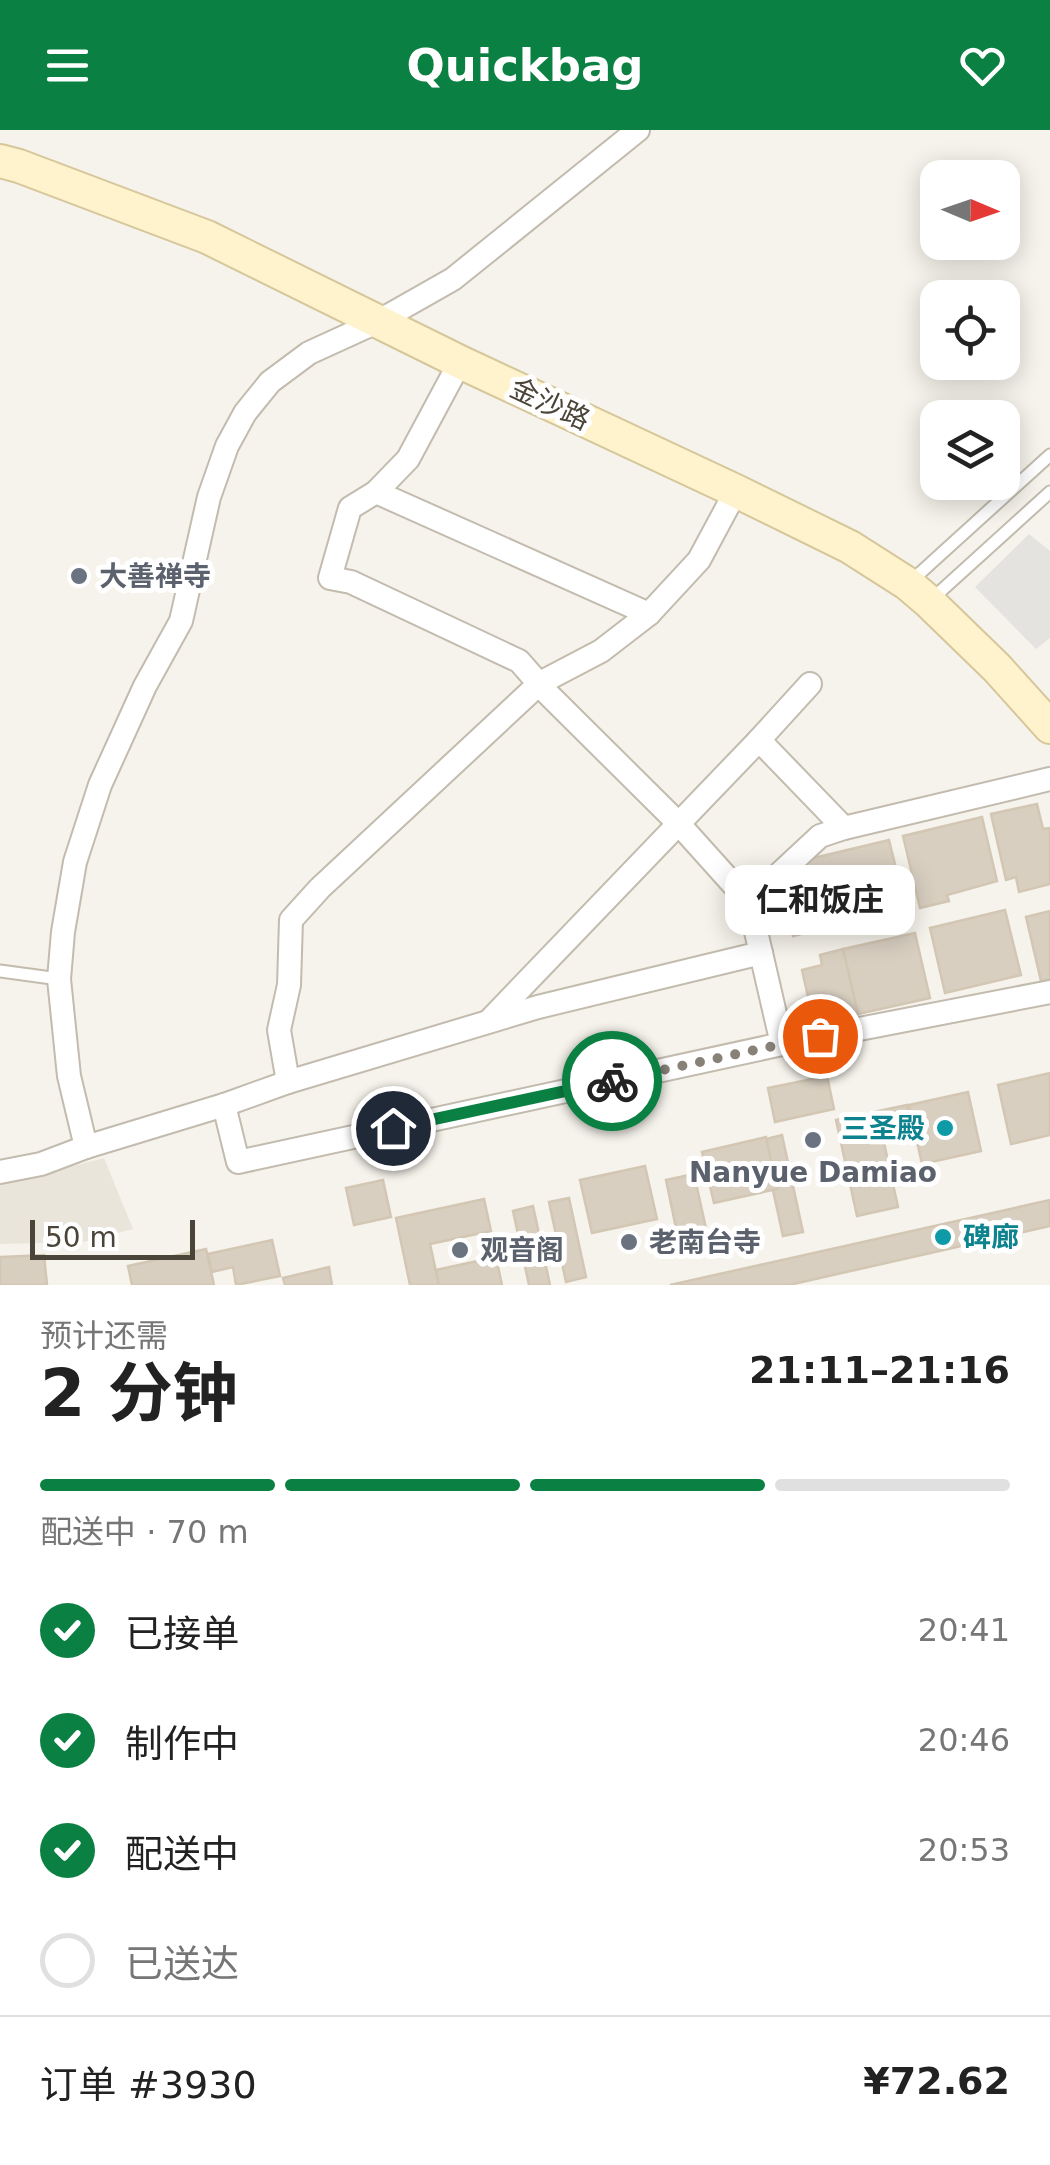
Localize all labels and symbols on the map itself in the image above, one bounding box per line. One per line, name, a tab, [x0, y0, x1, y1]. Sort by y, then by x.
north arrow	[920, 160, 1020, 260]
street label: 金沙路	[505, 371, 595, 437]
place label: 大善禅寺	[99, 560, 211, 593]
marker: 大善禅寺	[68, 565, 90, 587]
callout: 仁和饭庄	[725, 866, 915, 936]
pin	[778, 994, 863, 1079]
courier	[562, 1031, 662, 1131]
pin	[351, 1086, 436, 1171]
place label: 三圣殿	[841, 1112, 925, 1145]
marker: 三圣殿	[934, 1117, 956, 1139]
marker: Nanyue Damiao	[802, 1129, 824, 1151]
place label: Nanyue Damiao	[689, 1156, 937, 1189]
scale bar	[30, 1215, 195, 1260]
place label: 碑廊	[963, 1221, 1019, 1254]
place label: 老南台寺	[649, 1226, 761, 1259]
marker: 碑廊	[932, 1226, 954, 1248]
marker: 老南台寺	[618, 1231, 640, 1253]
place label: 观音阁	[480, 1234, 564, 1267]
marker: 观音阁	[449, 1239, 471, 1261]

